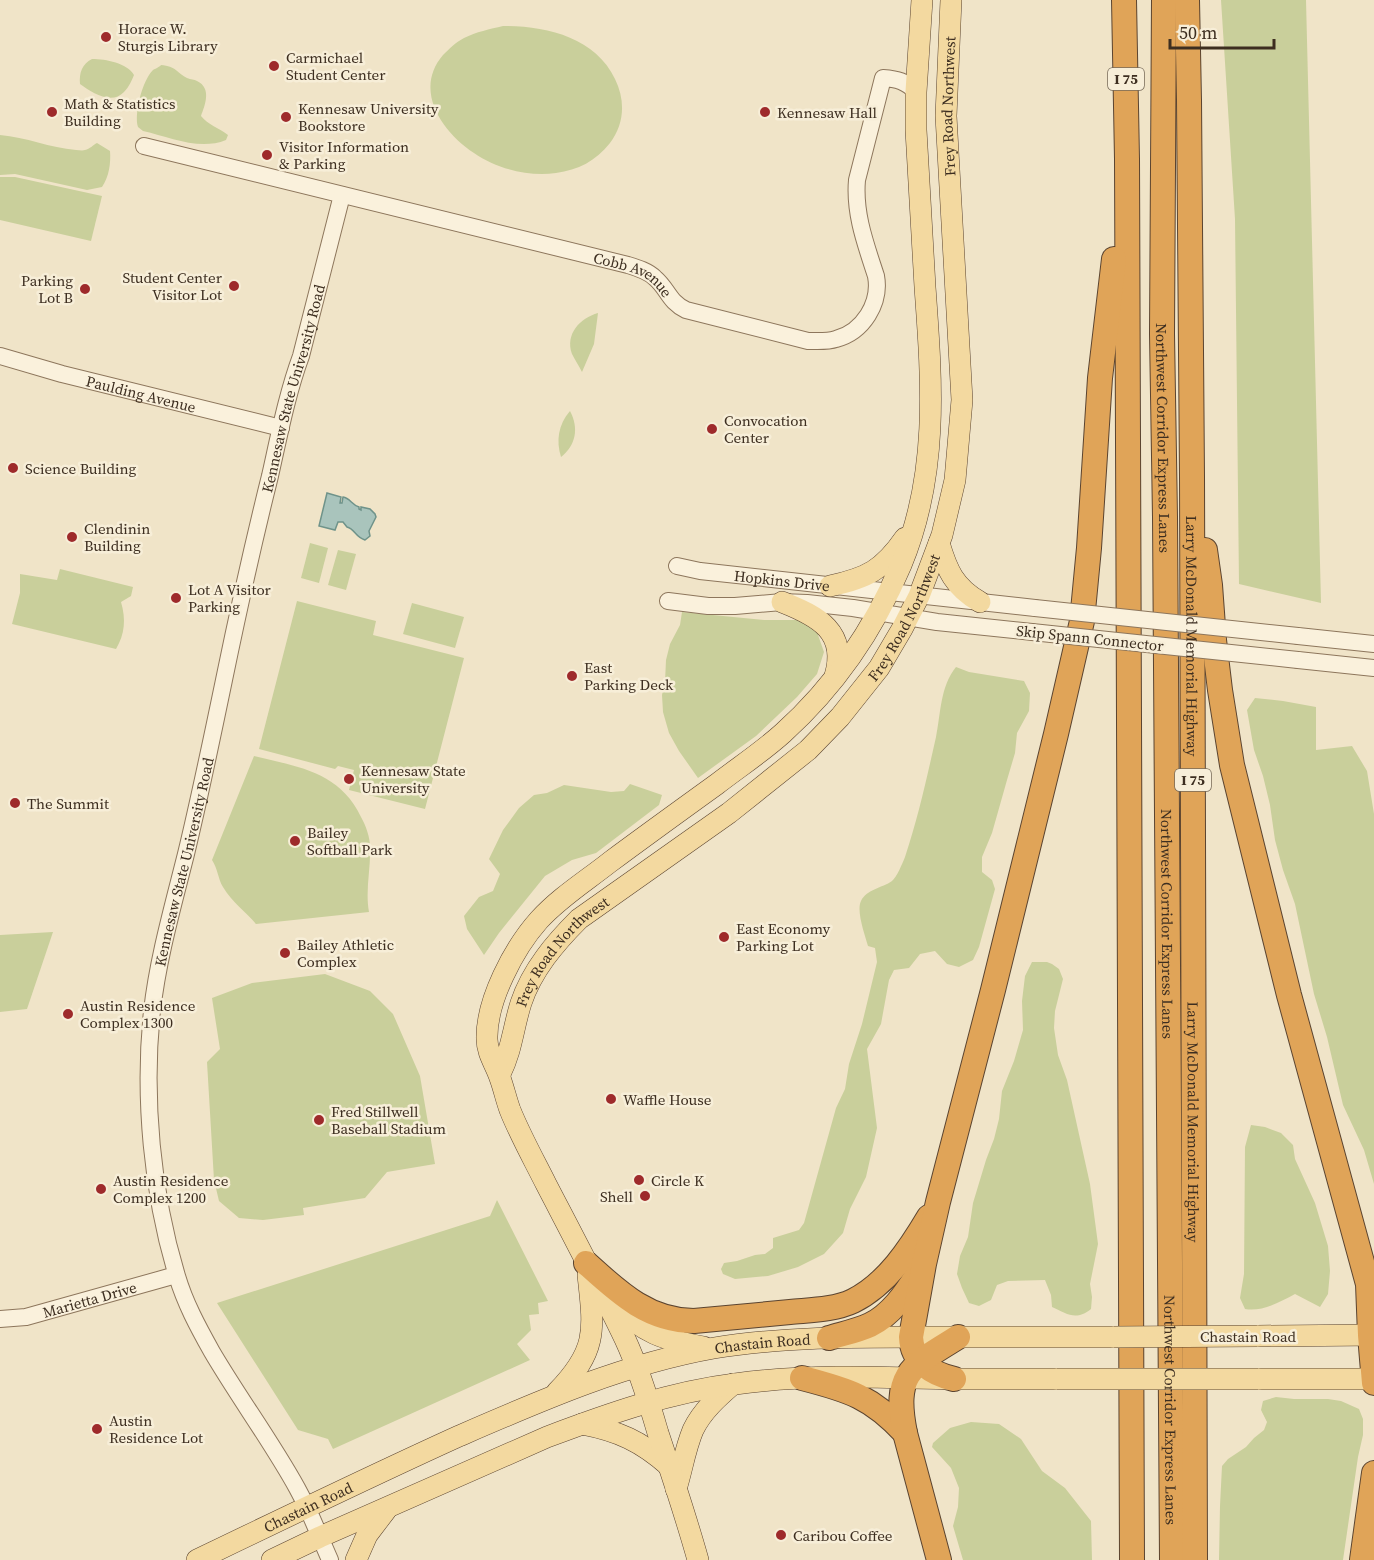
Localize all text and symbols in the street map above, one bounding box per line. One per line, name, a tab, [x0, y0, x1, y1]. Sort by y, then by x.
scale bar	[1170, 12, 1274, 50]
place label: Horace W. Sturgis Library	[118, 18, 218, 56]
text: 50 m	[1179, 20, 1217, 45]
marker: Horace W. Sturgis Library	[99, 30, 113, 44]
street label: Frey Road Northwest	[935, 36, 960, 177]
place label: Carmichael Student Center	[286, 47, 386, 85]
marker: Carmichael Student Center	[267, 59, 281, 73]
road number: I 75	[1108, 68, 1144, 90]
place label: Math & Statistics Building	[64, 93, 176, 131]
place label: Kennesaw University Bookstore	[298, 98, 439, 136]
place label: Kennesaw Hall	[777, 102, 878, 123]
marker: Math & Statistics Building	[45, 105, 59, 119]
marker: Kennesaw Hall	[758, 105, 772, 119]
marker: Kennesaw University Bookstore	[279, 110, 293, 124]
place label: Visitor Information & Parking	[279, 136, 409, 174]
marker: Visitor Information & Parking	[260, 148, 274, 162]
street label: Cobb Avenue	[591, 246, 678, 301]
place label: Student Center Visitor Lot	[122, 267, 223, 305]
place label: Parking Lot B	[21, 270, 73, 308]
marker: Student Center Visitor Lot	[227, 279, 241, 293]
street label: Kennesaw State University Road	[256, 281, 329, 494]
marker: Parking Lot B	[78, 282, 92, 296]
street label: Northwest Corridor Express Lanes	[1151, 323, 1176, 553]
street label: Paulding Avenue	[84, 370, 198, 417]
place label: Convocation Center	[724, 410, 807, 448]
marker: Convocation Center	[705, 422, 719, 436]
place label: Science Building	[25, 458, 137, 479]
marker: Science Building	[6, 461, 20, 475]
street label: Larry McDonald Memorial Highway	[1182, 515, 1203, 757]
place label: Clendinin Building	[84, 518, 150, 556]
marker: Clendinin Building	[65, 530, 79, 544]
street label: Frey Road Northwest	[862, 551, 944, 685]
street label: Hopkins Drive	[733, 564, 831, 596]
place label: Lot A Visitor Parking	[188, 579, 272, 617]
marker: Lot A Visitor Parking	[169, 591, 183, 605]
street label: Skip Spann Connector	[1015, 620, 1165, 656]
place label: East Parking Deck	[584, 657, 674, 695]
marker: East Parking Deck	[565, 669, 579, 683]
street label: Kennesaw State University Road	[149, 755, 218, 968]
place label: Kennesaw State University	[361, 760, 466, 798]
road number: I 75	[1175, 769, 1211, 791]
marker: Kennesaw State University	[342, 772, 356, 786]
place label: The Summit	[27, 793, 109, 814]
marker: The Summit	[8, 796, 22, 810]
street label: Northwest Corridor Express Lanes	[1156, 809, 1179, 1039]
place label: Bailey Softball Park	[307, 822, 393, 860]
marker: Bailey Softball Park	[288, 834, 302, 848]
street label: Frey Road Northwest	[510, 891, 613, 1010]
place label: East Economy Parking Lot	[736, 918, 831, 956]
marker: East Economy Parking Lot	[717, 930, 731, 944]
place label: Bailey Athletic Complex	[297, 934, 394, 972]
marker: Bailey Athletic Complex	[278, 946, 292, 960]
place label: Austin Residence Complex 1300	[80, 995, 196, 1033]
street label: Larry McDonald Memorial Highway	[1183, 1001, 1205, 1243]
marker: Austin Residence Complex 1300	[61, 1007, 75, 1021]
place label: Waffle House	[623, 1089, 712, 1110]
marker: Waffle House	[604, 1092, 618, 1106]
place label: Fred Stillwell Baseball Stadium	[331, 1101, 447, 1139]
marker: Fred Stillwell Baseball Stadium	[312, 1113, 326, 1127]
place label: Austin Residence Complex 1200	[113, 1170, 229, 1208]
place label: Circle K	[651, 1170, 704, 1191]
marker: Circle K	[632, 1173, 646, 1187]
marker: Austin Residence Complex 1200	[94, 1182, 108, 1196]
place label: Shell	[600, 1186, 634, 1207]
marker: Shell	[638, 1189, 652, 1203]
street label: Marietta Drive	[40, 1276, 139, 1322]
street label: Northwest Corridor Express Lanes	[1160, 1295, 1182, 1525]
street label: Chastain Road	[1200, 1326, 1297, 1347]
street label: Chastain Road	[713, 1328, 811, 1358]
place label: Austin Residence Lot	[109, 1410, 203, 1448]
marker: Austin Residence Lot	[90, 1422, 104, 1436]
street label: Chastain Road	[260, 1476, 356, 1537]
place label: Caribou Coffee	[793, 1525, 893, 1546]
marker: Caribou Coffee	[774, 1528, 788, 1542]

